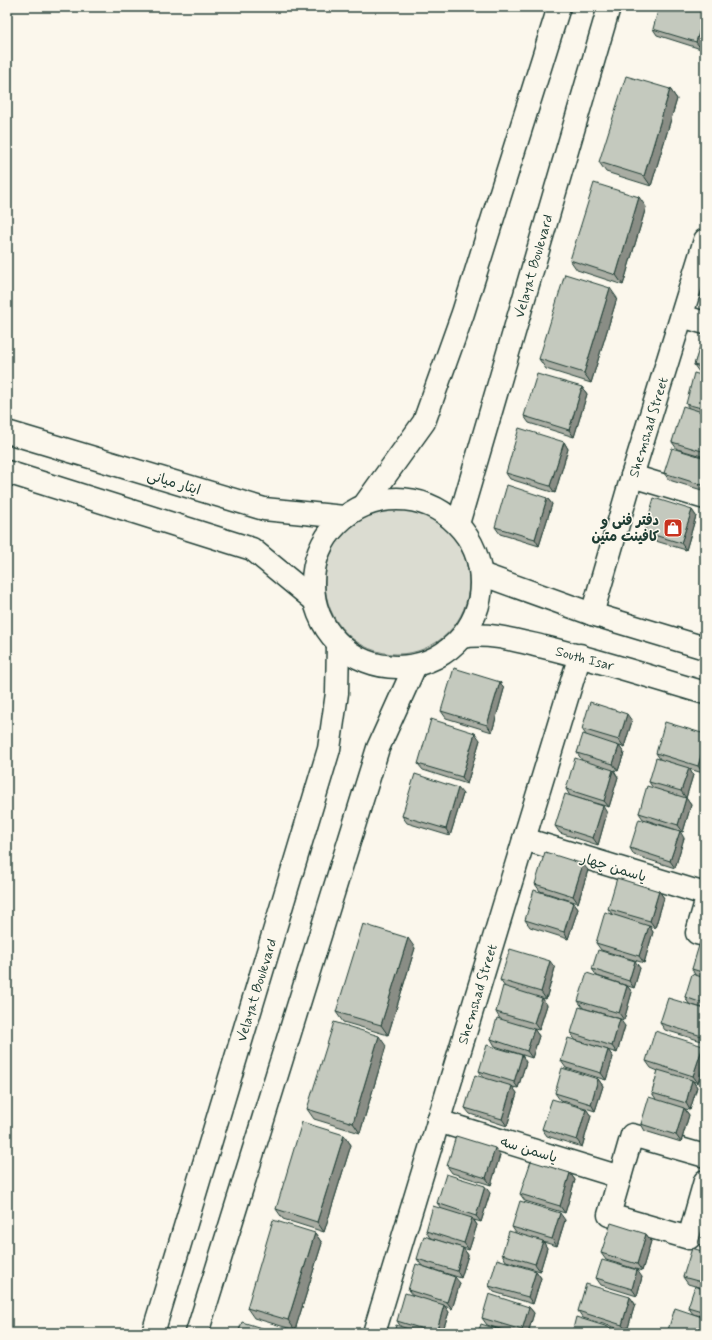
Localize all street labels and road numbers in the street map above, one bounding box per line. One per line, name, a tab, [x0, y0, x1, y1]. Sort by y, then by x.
street label: Velayat Boulevard	[511, 212, 557, 320]
street label: Shemshad Street	[625, 375, 673, 480]
street label: ایثار میانی	[145, 466, 202, 500]
street label: South Isar	[553, 643, 616, 675]
street label: یاسمن چهار	[578, 849, 649, 886]
street label: Velayat Boulevard	[233, 937, 281, 1044]
street label: Shemshad Street	[454, 942, 502, 1047]
street label: یاسمن سه	[498, 1133, 559, 1167]

